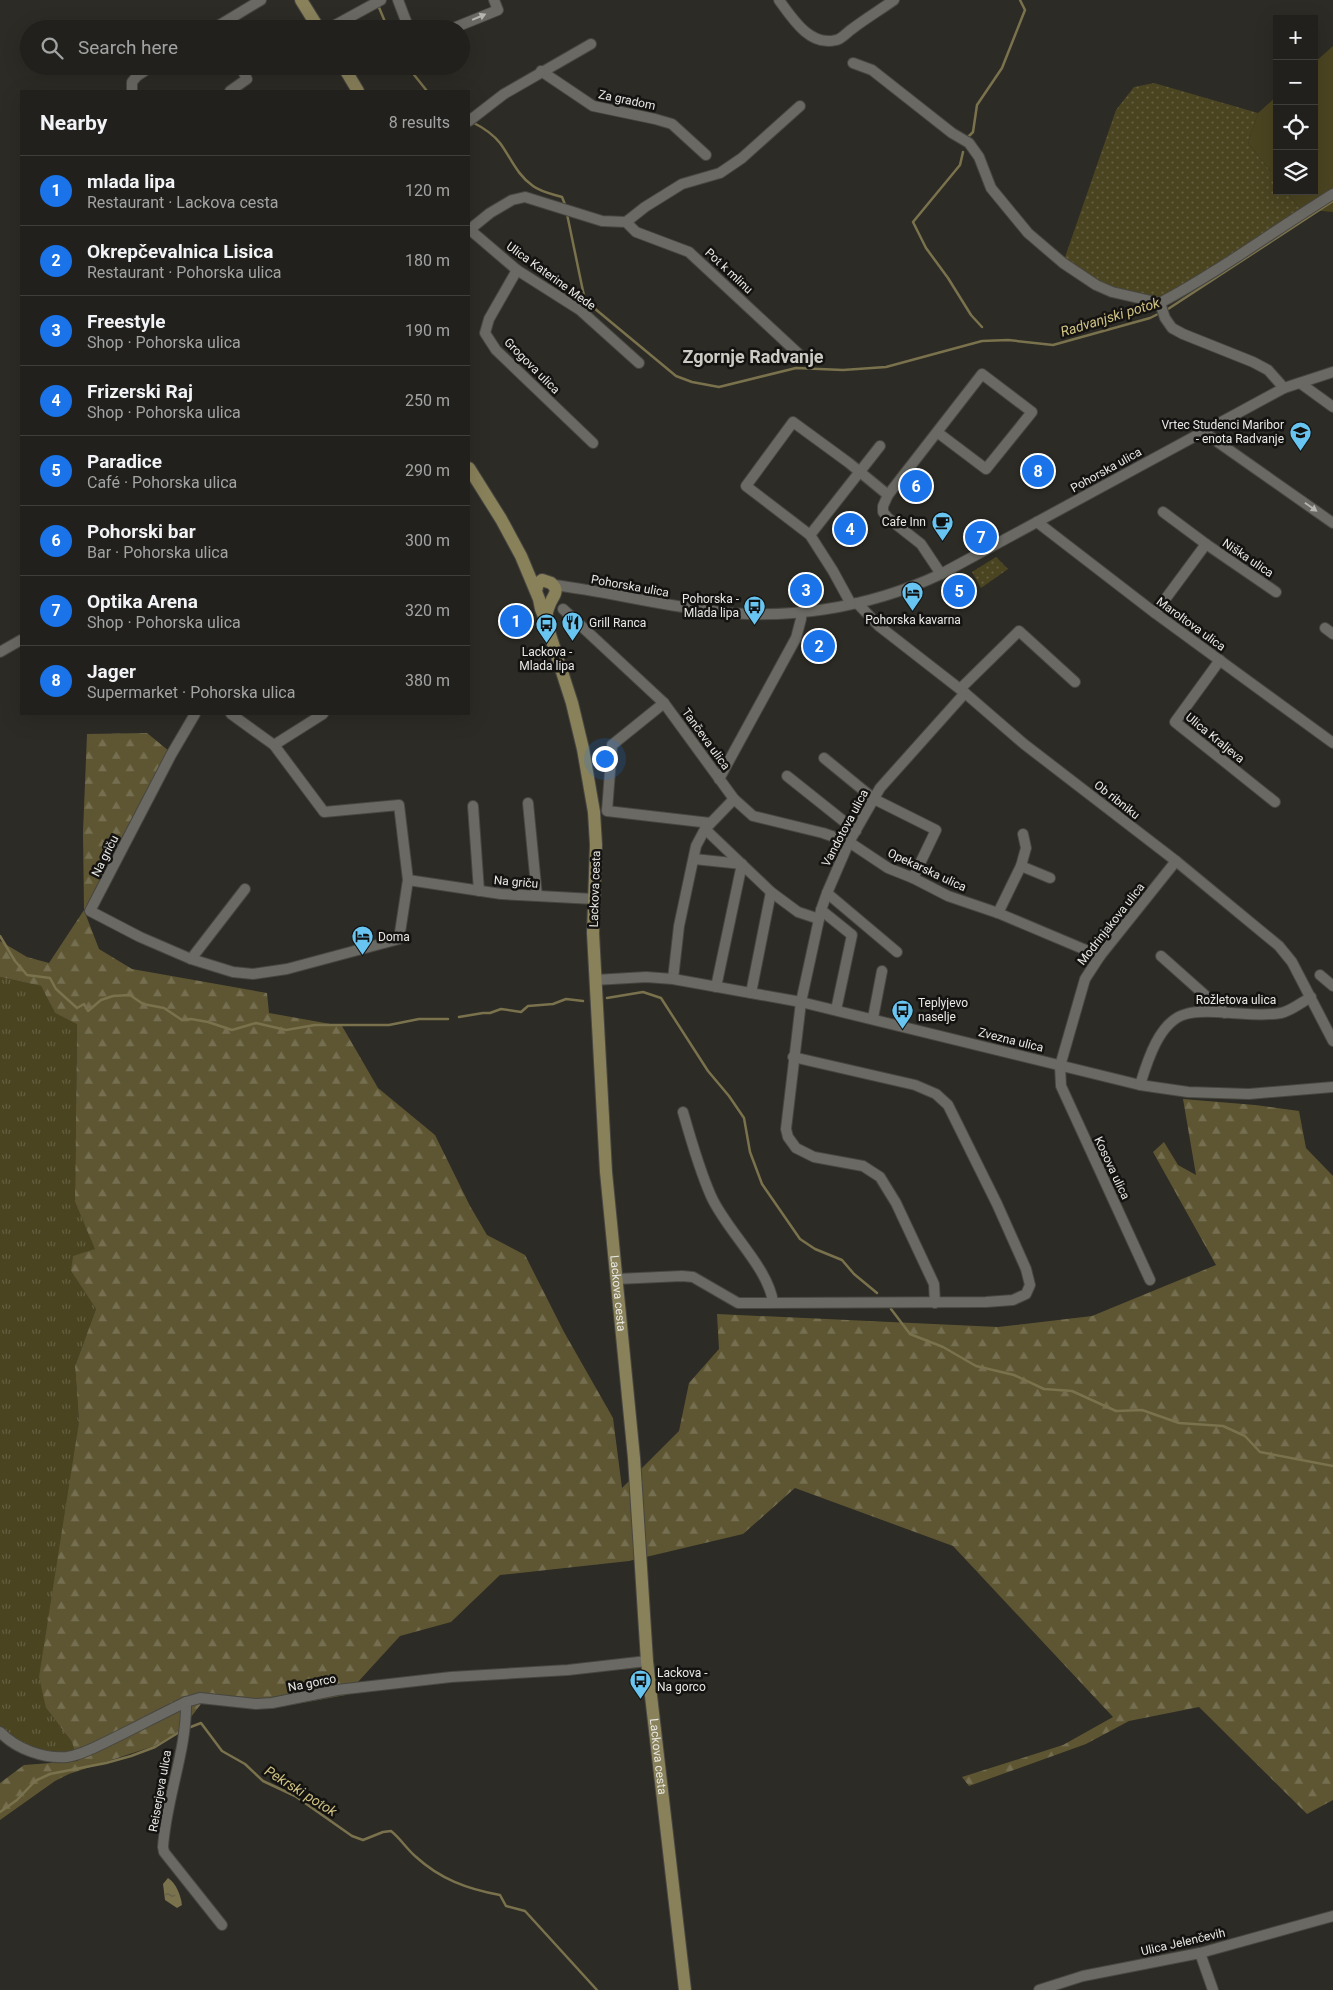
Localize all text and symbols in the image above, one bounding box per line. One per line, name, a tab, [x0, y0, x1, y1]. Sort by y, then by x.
one-way arrow	[472, 13, 486, 21]
map controls	[1273, 15, 1318, 195]
button: +	[1273, 15, 1318, 60]
search box	[20, 20, 470, 75]
icon: search	[38, 34, 66, 62]
text: Search here	[78, 36, 178, 59]
button: −	[1273, 60, 1318, 105]
street label: Za gradom	[597, 87, 657, 113]
button: locate	[1273, 105, 1318, 150]
text: Nearby	[40, 111, 107, 135]
text: 8 results	[389, 113, 450, 132]
button: layers	[1273, 150, 1318, 195]
text: mlada lipa	[87, 170, 175, 193]
text: 1	[51, 181, 61, 200]
text: 120 m	[405, 181, 450, 200]
text: Restaurant · Lackova cesta	[87, 193, 279, 212]
street label: Ulica Katerine Mede	[504, 239, 598, 313]
text: Okrepčevalnica Lisica	[87, 240, 273, 263]
street label: Pot k mlinu	[702, 245, 756, 297]
text: 2	[51, 251, 61, 270]
text: 180 m	[405, 251, 450, 270]
text: Restaurant · Pohorska ulica	[87, 263, 282, 282]
water label: Radvanjski potok	[1058, 294, 1163, 340]
text: Freestyle	[87, 310, 166, 333]
text: 3	[51, 321, 61, 340]
text: 190 m	[405, 321, 450, 340]
text: Shop · Pohorska ulica	[87, 333, 241, 352]
street label: Grogova ulica	[501, 335, 563, 397]
district label: Zgornje Radvanje	[682, 346, 824, 367]
text: Frizerski Raj	[87, 380, 193, 403]
text: 4	[51, 391, 61, 410]
text: 250 m	[405, 391, 450, 410]
text: Shop · Pohorska ulica	[87, 403, 241, 422]
place label: Vrtec Studenci Maribor - enota Radvanje	[1161, 418, 1284, 446]
school or university icon: Vrtec Studenci Maribor - enota Radvanje	[1288, 420, 1312, 451]
street label: Pohorska ulica	[1068, 445, 1144, 495]
text: Paradice	[87, 450, 162, 473]
pin: 8	[1022, 452, 1054, 490]
text: 5	[51, 461, 61, 480]
text: 290 m	[405, 461, 450, 480]
pin: 6	[900, 467, 932, 505]
text: Café · Pohorska ulica	[87, 473, 237, 492]
one-way arrow	[1304, 502, 1317, 512]
pin: 4	[834, 510, 866, 548]
cafe icon: Cafe Inn	[930, 510, 954, 541]
place label: Cafe Inn	[882, 515, 926, 529]
pin: 7	[965, 518, 997, 556]
text: Pohorski bar	[87, 520, 196, 543]
text: 6	[51, 531, 61, 550]
text: 300 m	[405, 531, 450, 550]
street label: Niška ulica	[1220, 536, 1276, 580]
text: Bar · Pohorska ulica	[87, 543, 228, 562]
pin: 3	[790, 571, 822, 609]
street label: Pohorska ulica	[590, 572, 670, 600]
pin: 5	[943, 572, 975, 610]
hotel icon: Pohorska kavarna	[901, 581, 925, 612]
text: Optika Arena	[87, 590, 198, 613]
place label: Pohorska - Mlada lipa	[682, 592, 740, 620]
bus stop icon: Pohorska - Mlada lipa	[743, 594, 767, 625]
street label: Maroltova ulica	[1154, 594, 1228, 654]
text: 7	[51, 601, 61, 620]
text: 320 m	[405, 601, 450, 620]
pin: 1	[500, 602, 532, 640]
restaurant icon: Grill Ranca	[561, 611, 585, 642]
text: Shop · Pohorska ulica	[87, 613, 241, 632]
bus stop icon: Lackova - Mlada lipa	[535, 613, 559, 644]
place label: Pohorska kavarna	[865, 613, 961, 627]
place label: Grill Ranca	[589, 616, 646, 630]
pin: 2	[803, 627, 835, 665]
place label: Lackova - Mlada lipa	[519, 645, 575, 673]
text: Jager	[87, 660, 136, 683]
text: 8	[51, 671, 61, 690]
text: 380 m	[405, 671, 450, 690]
text: Supermarket · Pohorska ulica	[87, 683, 295, 702]
street label: Tančeva ulica	[679, 705, 733, 773]
street label: Ulica Kraljeva	[1183, 710, 1247, 766]
your location	[592, 746, 618, 772]
street label: Ob ribniku	[1091, 778, 1143, 822]
street label: Vandotova ulica	[819, 787, 871, 869]
street label: Na griču	[89, 833, 121, 879]
street label: Opekarska ulica	[885, 846, 969, 894]
street label: Lackova cesta	[587, 850, 603, 928]
street label: Na griču	[493, 873, 539, 891]
street label: Modrinjakova ulica	[1075, 880, 1147, 968]
hotel icon: Doma	[350, 925, 374, 956]
place label: Doma	[378, 930, 410, 944]
street label: Rožletova ulica	[1196, 993, 1276, 1007]
place label: Teplyjevo naselje	[918, 996, 968, 1024]
bus stop icon: Teplyjevo naselje	[890, 998, 914, 1029]
street label: Zvezna ulica	[977, 1025, 1045, 1055]
street label: Kosova ulica	[1091, 1134, 1133, 1202]
street label: Lackova cesta	[607, 1254, 629, 1332]
place label: Lackova - Na gorco	[657, 1666, 708, 1694]
bus stop icon: Lackova - Na gorco	[629, 1668, 653, 1699]
street label: Na gorco	[287, 1671, 337, 1695]
street label: Lackova cesta	[647, 1717, 669, 1795]
street label: Reiserjeva ulica	[146, 1749, 174, 1833]
water label: Pekrski potok	[262, 1762, 341, 1820]
street label: Ulica Jelenčevih	[1139, 1925, 1227, 1959]

